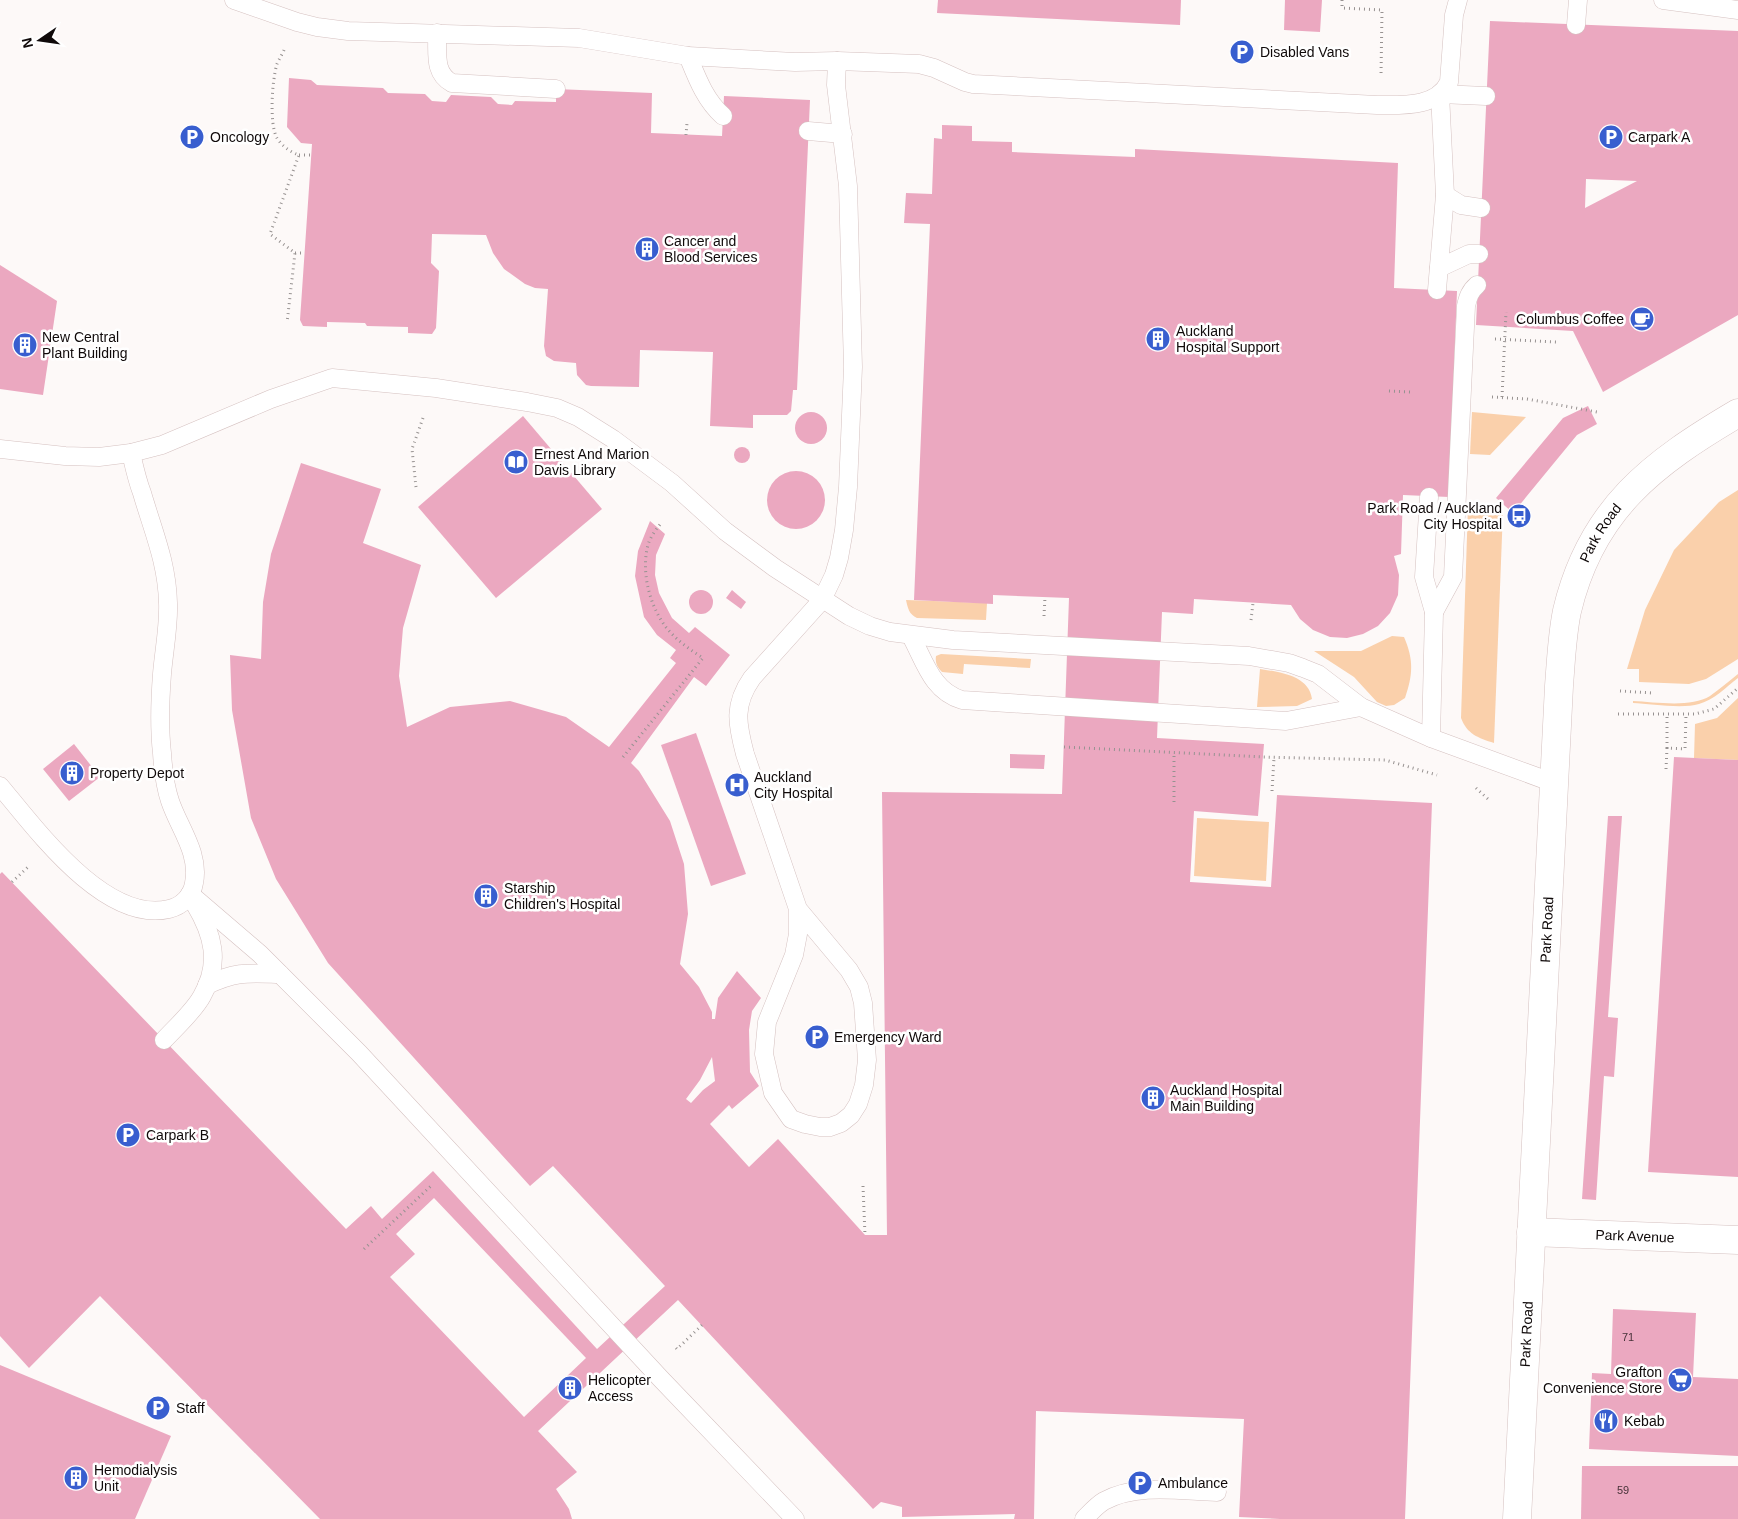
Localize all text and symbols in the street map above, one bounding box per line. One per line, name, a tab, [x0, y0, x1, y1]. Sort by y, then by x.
north arrow	[15, 15, 65, 65]
text: N	[18, 36, 36, 50]
parking icon: Disabled Vans	[1229, 39, 1255, 65]
place label: Disabled Vans	[1260, 44, 1349, 60]
parking icon: Oncology	[179, 124, 205, 150]
parking icon: Carpark A	[1598, 124, 1624, 150]
place label: Oncology	[210, 129, 269, 145]
place label: Carpark A	[1628, 129, 1691, 145]
place label: Cancer and Blood Services	[664, 233, 757, 265]
building icon: Cancer and Blood Services	[634, 236, 660, 262]
cafe icon: Columbus Coffee	[1629, 306, 1655, 332]
place label: Columbus Coffee	[1516, 311, 1624, 327]
place label: Auckland Hospital Support	[1176, 323, 1280, 355]
building icon: Auckland Hospital Support	[1145, 326, 1171, 352]
place label: New Central Plant Building	[42, 329, 128, 361]
building icon: New Central Plant Building	[12, 332, 38, 358]
place label: Ernest And Marion Davis Library	[534, 446, 649, 478]
library icon: Ernest And Marion Davis Library	[503, 449, 529, 475]
place label: Park Road / Auckland City Hospital	[1367, 500, 1502, 532]
street label: Park Road	[1576, 500, 1624, 565]
bus stop icon: Park Road / Auckland City Hospital	[1506, 503, 1532, 529]
building icon: Property Depot	[59, 760, 85, 786]
place label: Property Depot	[90, 765, 184, 781]
place label: Auckland City Hospital	[754, 769, 833, 801]
hospital icon: Auckland City Hospital	[724, 772, 750, 798]
place label: Starship Children's Hospital	[504, 880, 620, 912]
building icon: Starship Children's Hospital	[473, 883, 499, 909]
street label: Park Road	[1537, 896, 1556, 963]
parking icon: Emergency Ward	[804, 1024, 830, 1050]
place label: Emergency Ward	[834, 1029, 942, 1045]
place label: Auckland Hospital Main Building	[1170, 1082, 1282, 1114]
building icon: Auckland Hospital Main Building	[1140, 1085, 1166, 1111]
parking icon: Carpark B	[115, 1122, 141, 1148]
place label: Carpark B	[146, 1127, 209, 1143]
street label: Park Avenue	[1595, 1226, 1675, 1246]
street label: Park Road	[1517, 1301, 1536, 1368]
house number: 71	[1622, 1331, 1634, 1343]
place label: Grafton Convenience Store	[1543, 1364, 1662, 1396]
supermarket icon: Grafton Convenience Store	[1667, 1367, 1693, 1393]
place label: Helicopter Access	[588, 1372, 651, 1404]
building icon: Helicopter Access	[557, 1375, 583, 1401]
parking icon: Staff	[145, 1395, 171, 1421]
place label: Staff	[176, 1400, 205, 1416]
restaurant icon: Kebab	[1593, 1408, 1619, 1434]
place label: Kebab	[1624, 1413, 1665, 1429]
place label: Hemodialysis Unit	[94, 1462, 177, 1494]
building icon: Hemodialysis Unit	[63, 1465, 89, 1491]
parking icon: Ambulance	[1127, 1470, 1153, 1496]
place label: Ambulance	[1158, 1475, 1228, 1491]
house number: 59	[1617, 1484, 1629, 1496]

